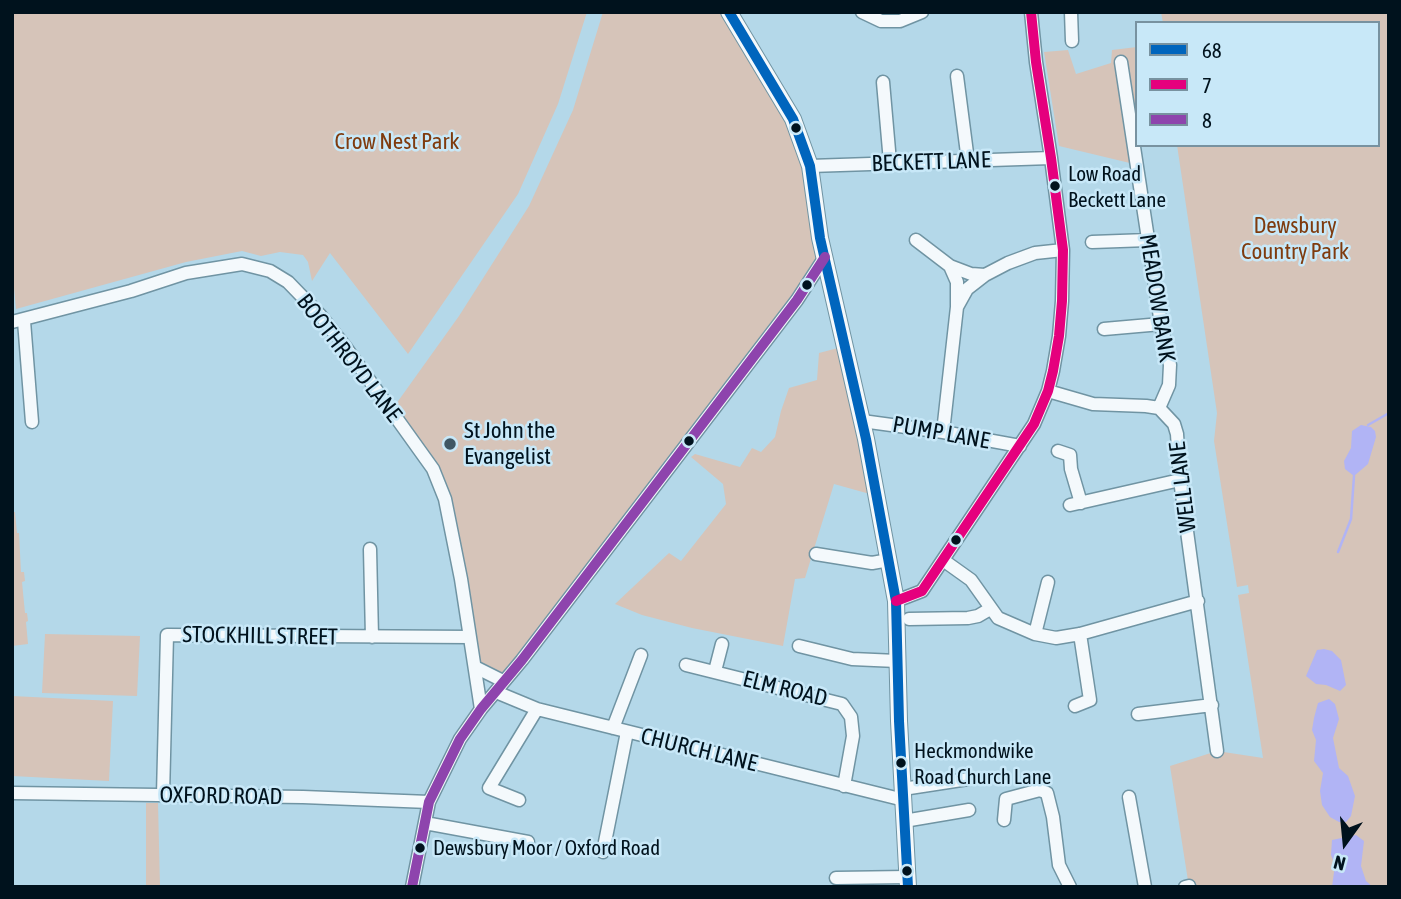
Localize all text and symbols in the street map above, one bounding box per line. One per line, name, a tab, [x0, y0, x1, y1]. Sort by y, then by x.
legend	[1135, 21, 1380, 147]
text: 68	[1202, 38, 1222, 62]
text: 7	[1202, 73, 1212, 97]
text: 8	[1202, 108, 1212, 132]
unlabelled marker	[789, 121, 803, 135]
park label: Crow Nest Park	[335, 128, 459, 156]
street label: BECKETT LANE	[871, 146, 991, 178]
place label: Low Road Beckett Lane	[1068, 161, 1166, 211]
marker: Low Road Beckett Lane	[1048, 179, 1062, 193]
park label: Dewsbury Country Park	[1241, 212, 1349, 266]
street label: MEADOW BANK	[1133, 232, 1181, 364]
unlabelled marker	[800, 278, 814, 292]
street label: BOOTHROYD LANE	[291, 289, 407, 427]
street label: PUMP LANE	[890, 411, 992, 455]
place label: St John the Evangelist	[464, 417, 555, 471]
unlabelled marker	[682, 434, 696, 448]
marker: St John the Evangelist	[442, 436, 458, 452]
street label: WELL LANE	[1164, 440, 1202, 534]
unlabelled marker	[949, 533, 963, 547]
street label: STOCKHILL STREET	[182, 621, 338, 651]
street label: ELM ROAD	[740, 665, 830, 713]
street label: CHURCH LANE	[638, 722, 760, 778]
place label: Heckmondwike Road Church Lane	[914, 738, 1051, 788]
marker: Heckmondwike Road Church Lane	[894, 756, 908, 770]
street label: OXFORD ROAD	[160, 781, 282, 811]
north arrow	[1310, 808, 1380, 878]
place label: Dewsbury Moor / Oxford Road	[433, 835, 660, 861]
marker: Dewsbury Moor / Oxford Road	[413, 841, 427, 855]
text: N	[1331, 851, 1348, 875]
unlabelled marker	[900, 864, 914, 878]

